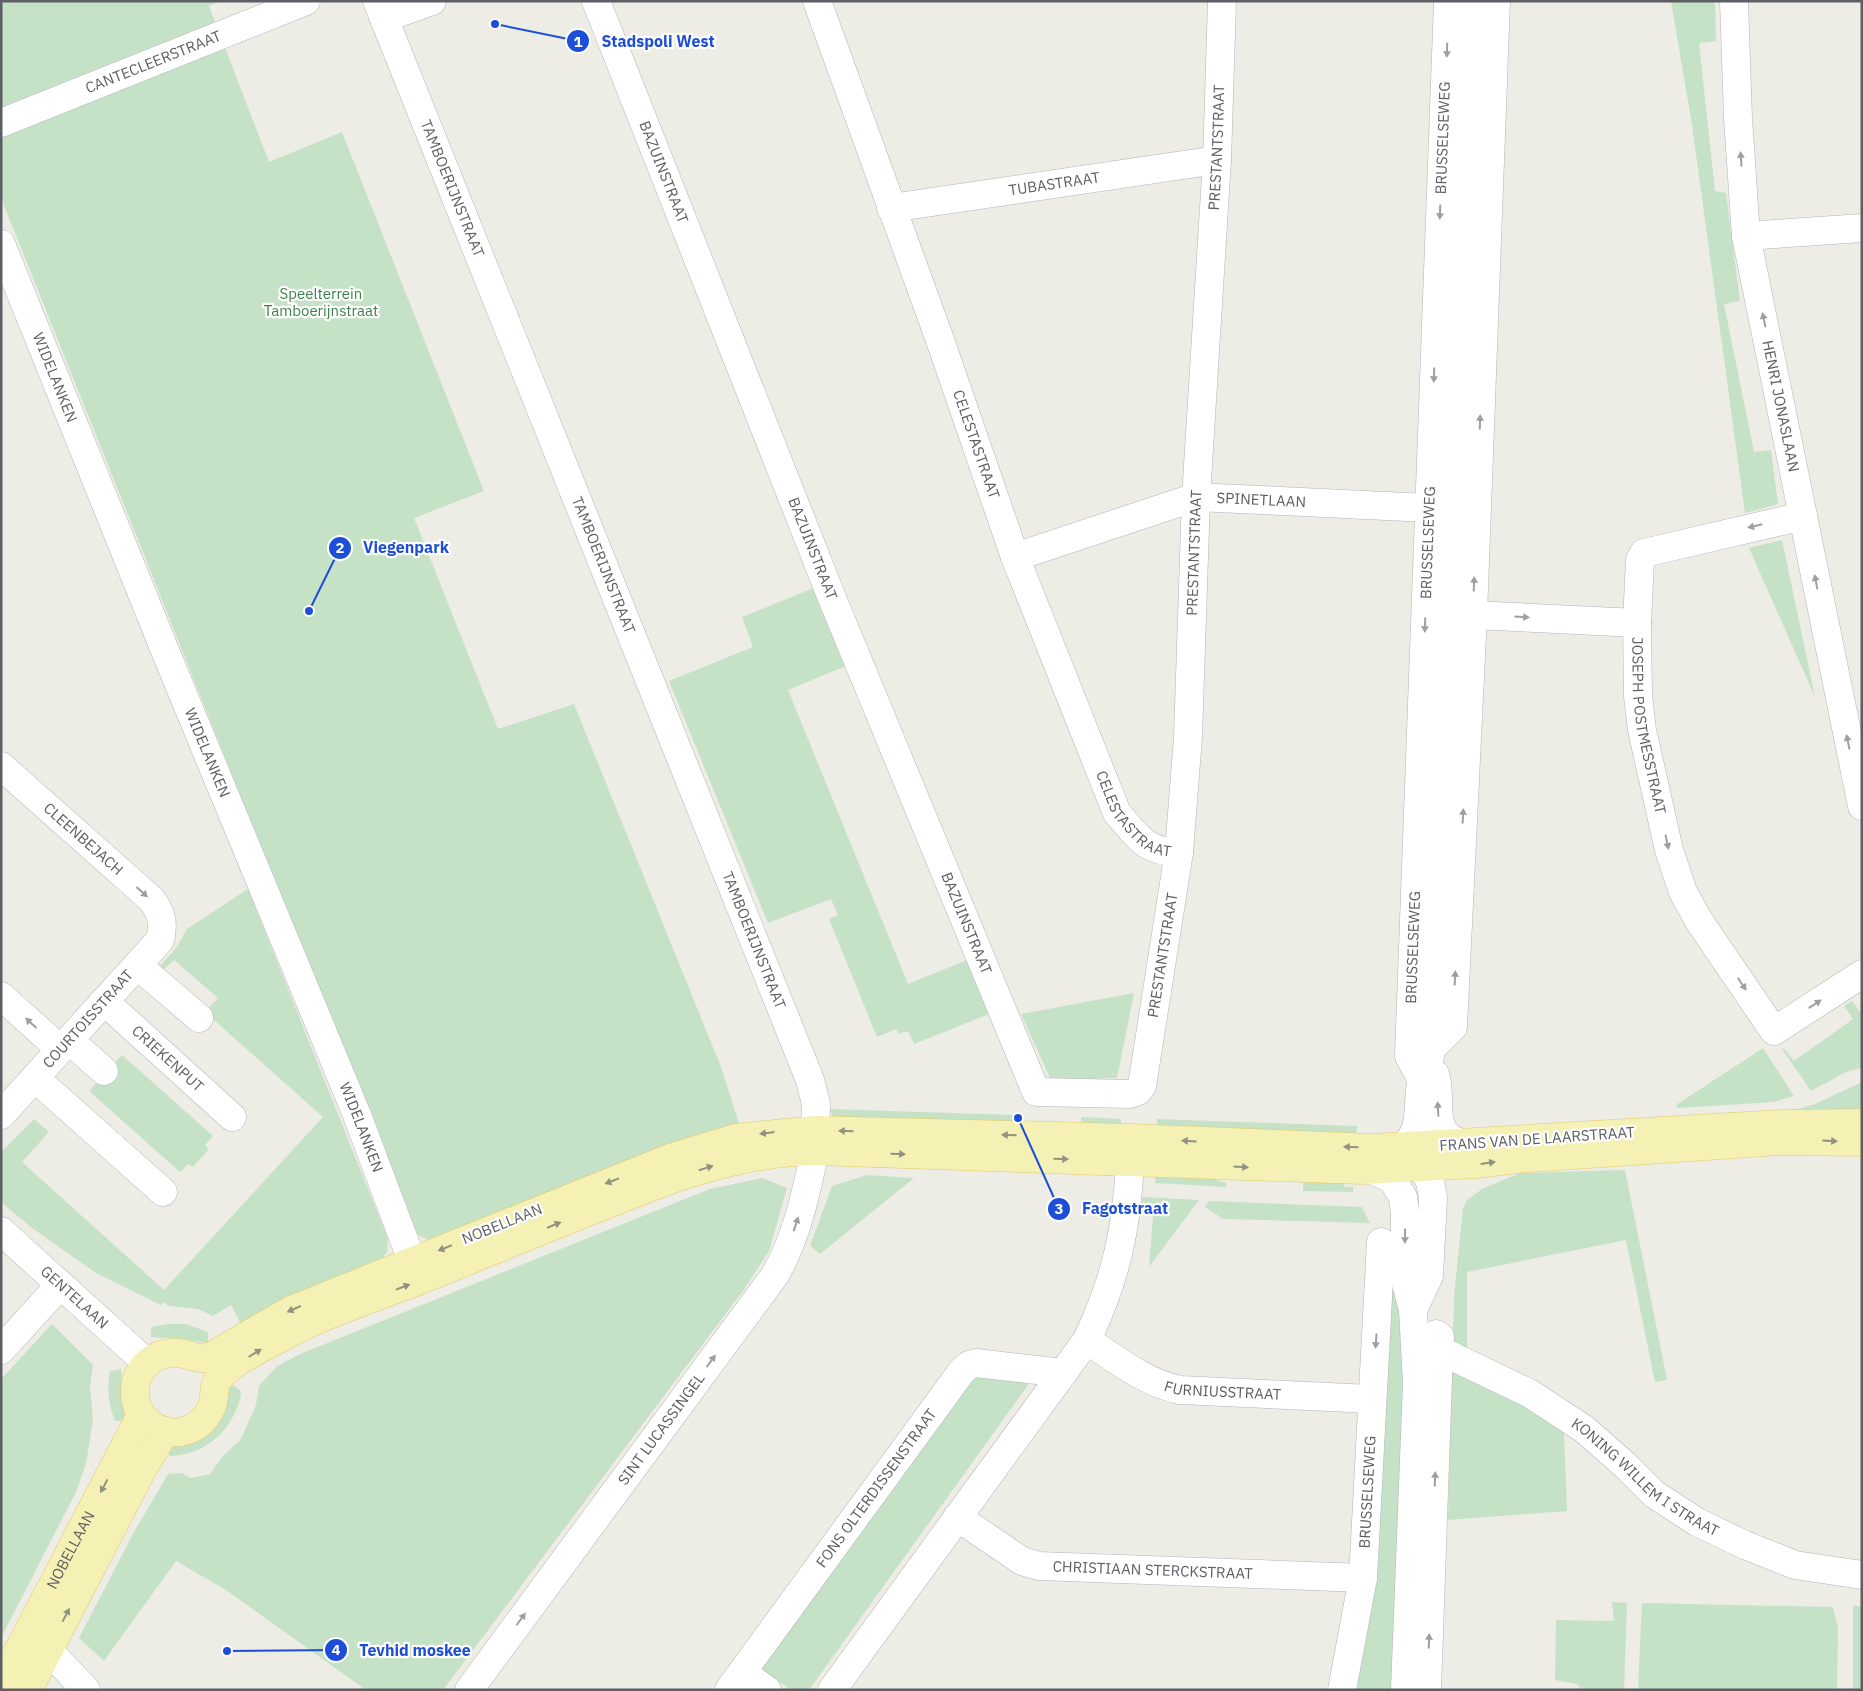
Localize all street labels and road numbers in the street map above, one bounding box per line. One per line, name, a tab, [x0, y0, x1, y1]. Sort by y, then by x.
street label: CANTECLEERSTRAAT	[82, 26, 224, 97]
street label: BRUSSELSEWEG	[1431, 81, 1454, 195]
street label: PRESTANTSTRAAT	[1204, 84, 1228, 211]
street label: TAMBOERIJNSTRAAT	[417, 117, 489, 260]
street label: BAZUINSTRAAT	[635, 118, 693, 226]
street label: TUBASTRAAT	[1007, 167, 1101, 200]
street label: WIDELANKEN	[29, 330, 82, 425]
street label: HENRI JONASLAAN	[1758, 338, 1804, 474]
street label: CELESTASTRAAT	[949, 387, 1004, 501]
street label: BRUSSELSEWEG	[1416, 486, 1439, 599]
street label: SPINETLAAN	[1216, 488, 1306, 511]
street label: PRESTANTSTRAAT	[1182, 489, 1205, 616]
street label: TAMBOERIJNSTRAAT	[568, 494, 640, 637]
street label: BAZUINSTRAAT	[784, 495, 842, 603]
street label: JOSEPH POSTMESSTRAAT	[1628, 637, 1671, 816]
street label: WIDELANKEN	[181, 705, 235, 800]
street label: CELESTASTRAAT	[1092, 768, 1173, 861]
street label: CLEENBEJACH	[40, 798, 127, 879]
street label: TAMBOERIJNSTRAAT	[718, 869, 791, 1012]
street label: BAZUINSTRAAT	[937, 869, 996, 977]
street label: PRESTANTSTRAAT	[1143, 891, 1181, 1019]
street label: BRUSSELSEWEG	[1401, 891, 1424, 1004]
street label: COURTOISSTRAAT	[38, 965, 137, 1072]
street label: CRIEKENPUT	[128, 1021, 208, 1096]
street label: WIDELANKEN	[335, 1079, 388, 1175]
street label: FRANS VAN DE LAARSTRAAT	[1439, 1122, 1636, 1155]
street label: NOBELLAAN	[459, 1199, 545, 1248]
street label: GENTELAAN	[37, 1261, 113, 1333]
street label: SINT LUCASSINGEL	[613, 1369, 709, 1489]
street label: FURNIUSSTRAAT	[1162, 1376, 1282, 1404]
street label: FONS OLTERDISSENSTRAAT	[812, 1404, 941, 1571]
street label: KONING WILLEM I STRAAT	[1568, 1413, 1723, 1540]
street label: BRUSSELSEWEG	[1355, 1435, 1380, 1549]
street label: NOBELLAAN	[42, 1508, 98, 1592]
street label: CHRISTIAAN STERCKSTRAAT	[1052, 1557, 1253, 1583]

